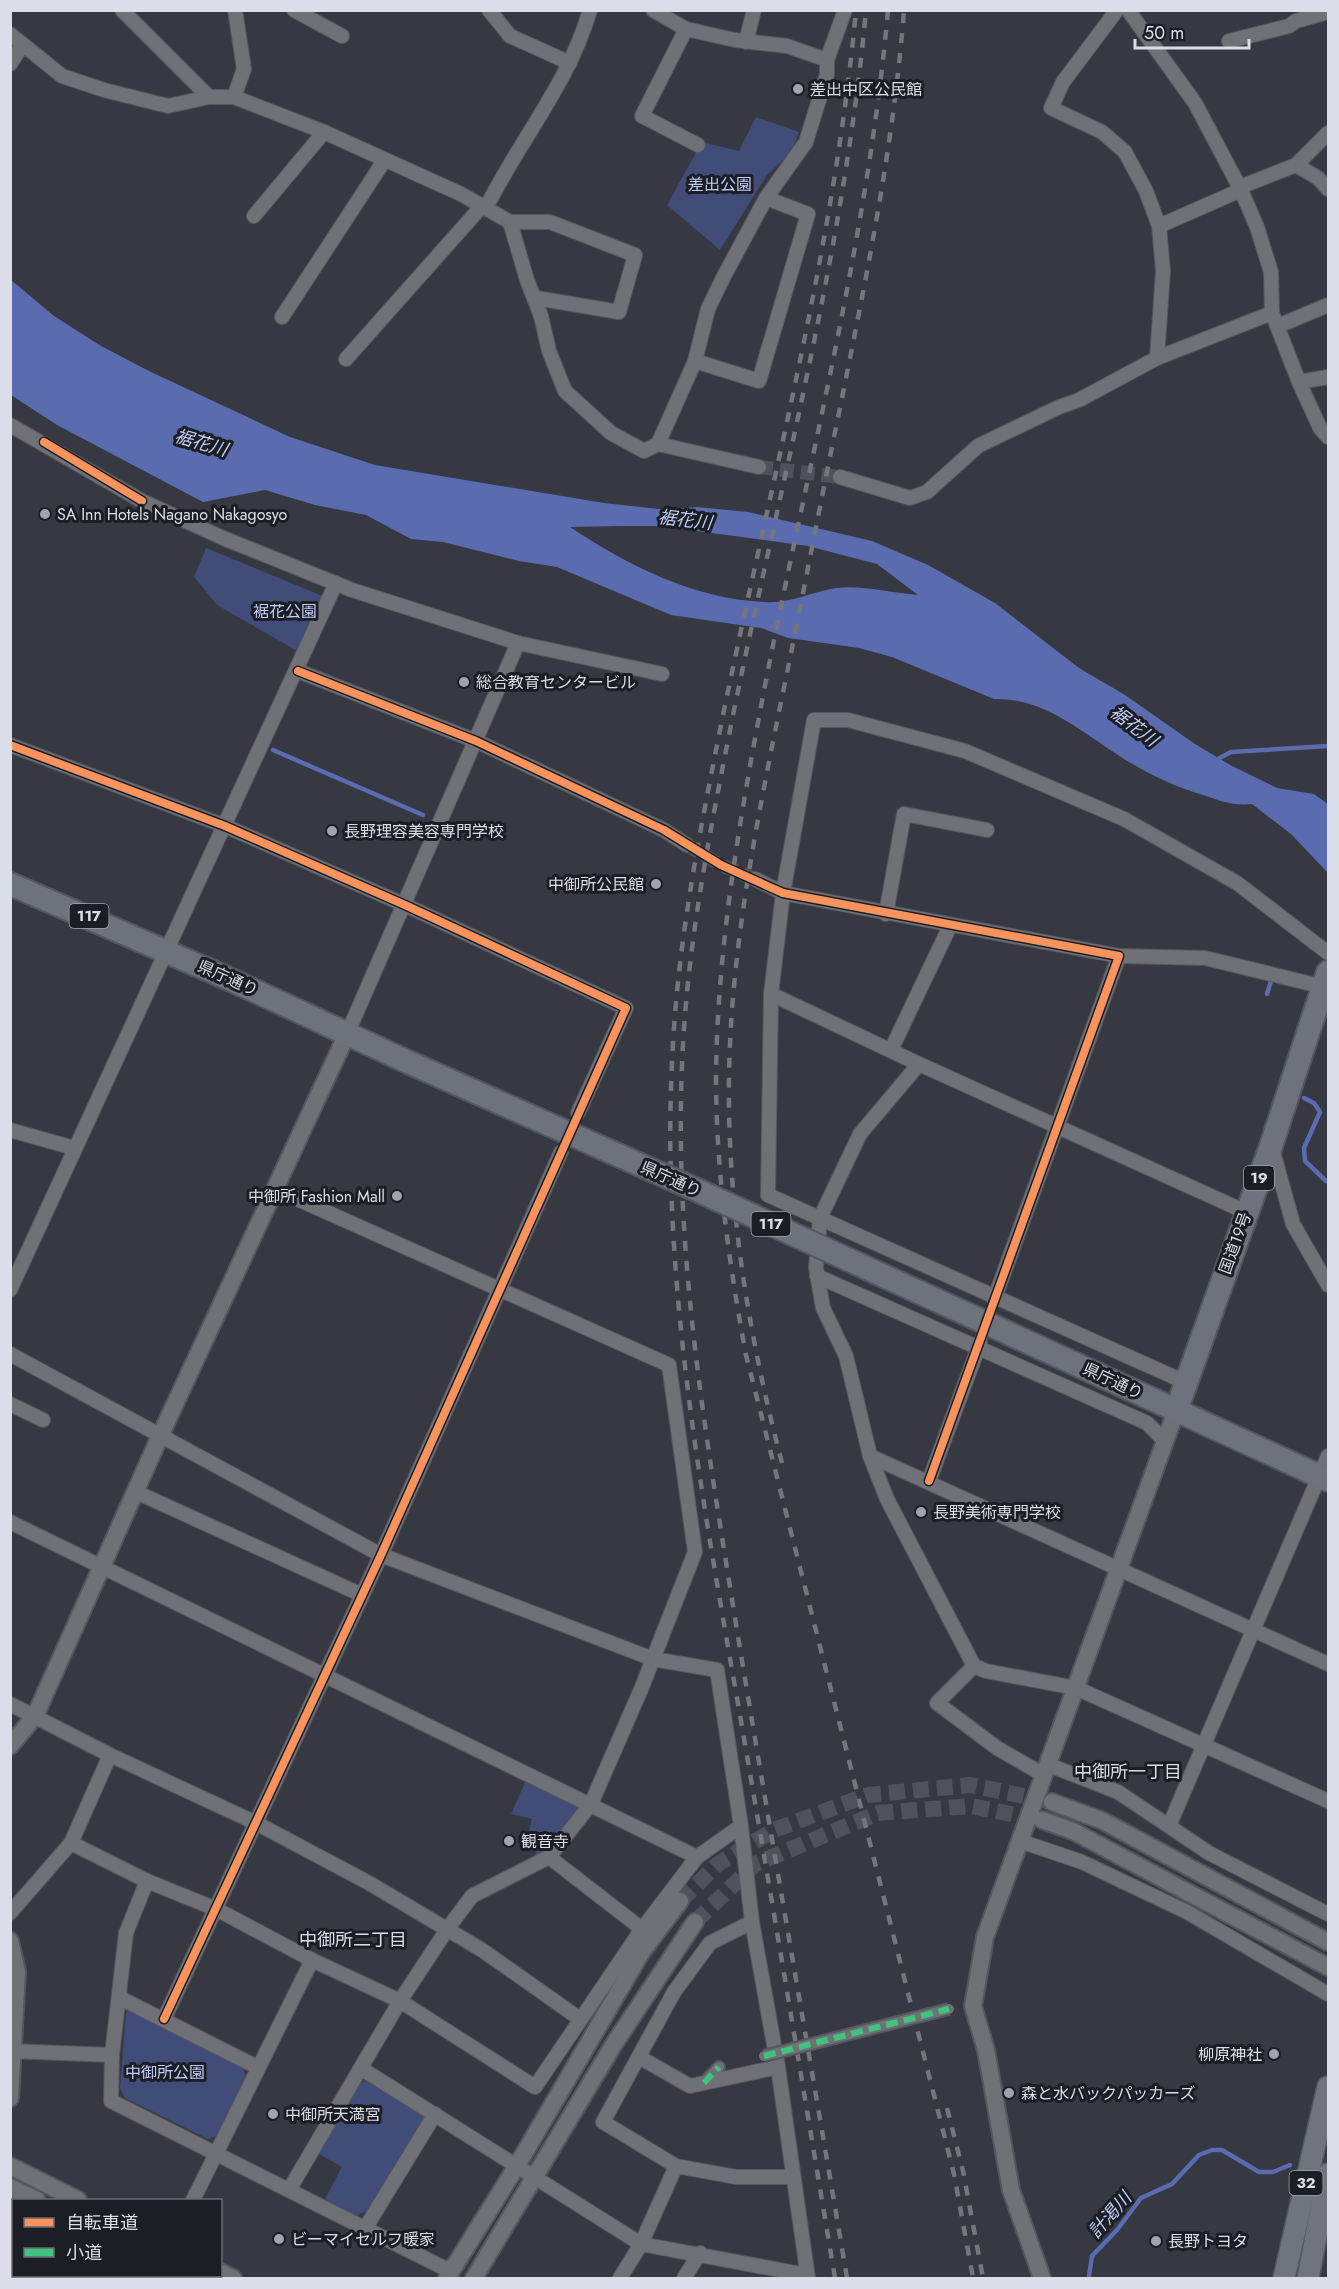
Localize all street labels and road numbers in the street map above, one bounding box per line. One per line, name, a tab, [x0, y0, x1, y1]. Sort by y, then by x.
road number: 117	[70, 904, 109, 928]
street label: 県庁通り	[194, 954, 262, 1002]
street label: 県庁通り	[637, 1155, 705, 1203]
road number: 19	[1244, 1166, 1274, 1190]
street label: 国道19号	[1213, 1209, 1257, 1277]
road number: 117	[752, 1212, 790, 1236]
street label: 県庁通り	[1079, 1357, 1147, 1405]
road number: 32	[1290, 2171, 1322, 2195]

